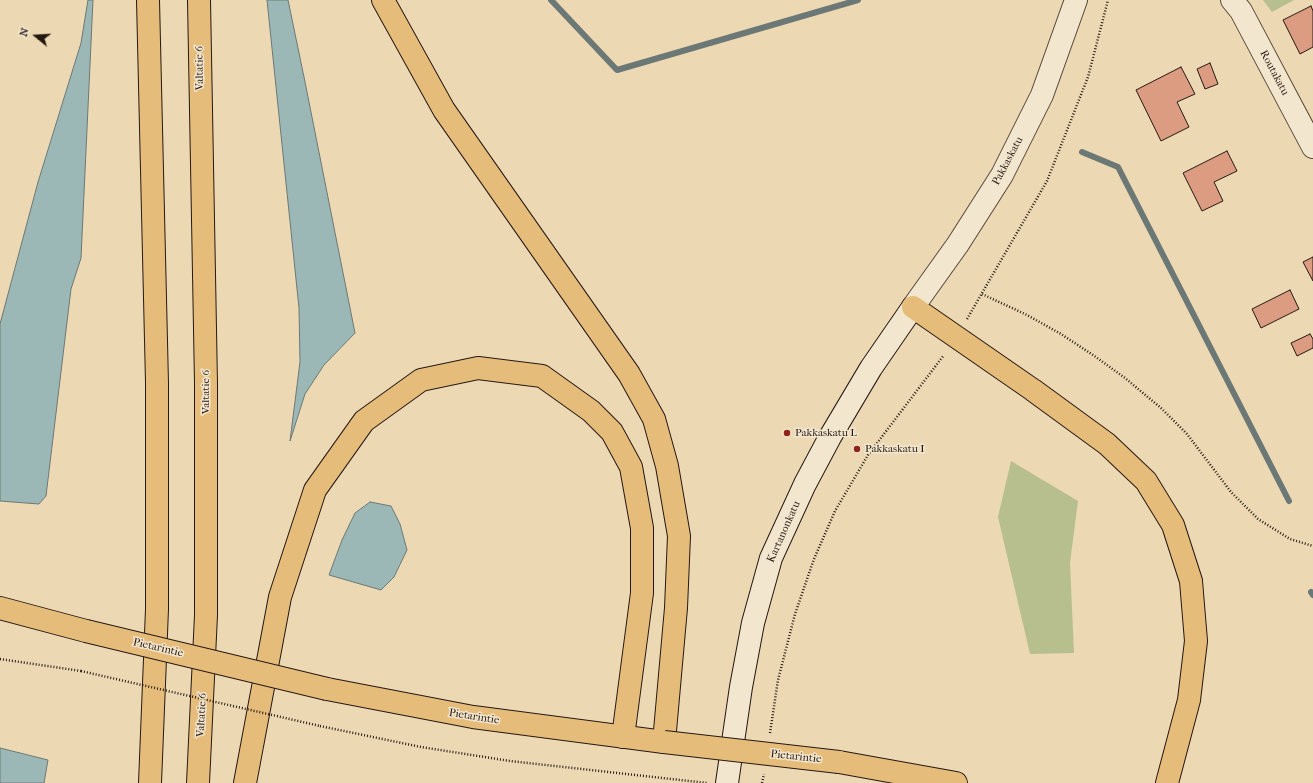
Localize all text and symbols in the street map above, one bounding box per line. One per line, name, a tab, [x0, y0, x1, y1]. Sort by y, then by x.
north arrow	[16, 16, 56, 56]
text: N	[17, 26, 32, 38]
street label: Valtatie 6	[193, 46, 207, 90]
street label: Routakatu	[1257, 48, 1291, 98]
street label: Pakkaskatu	[990, 135, 1026, 187]
street label: Valtatie 6	[199, 370, 213, 414]
place label: Pakkaskatu L	[795, 426, 857, 440]
marker: Pakkaskatu L	[782, 428, 792, 438]
place label: Pakkaskatu I	[865, 442, 925, 456]
marker: Pakkaskatu I	[852, 444, 862, 454]
street label: Kartanonkatu	[765, 499, 803, 565]
street label: Pietarintie	[132, 636, 184, 660]
street label: Valtatie 6	[194, 692, 210, 738]
street label: Pietarintie	[448, 706, 500, 728]
street label: Pietarintie	[770, 748, 822, 766]

